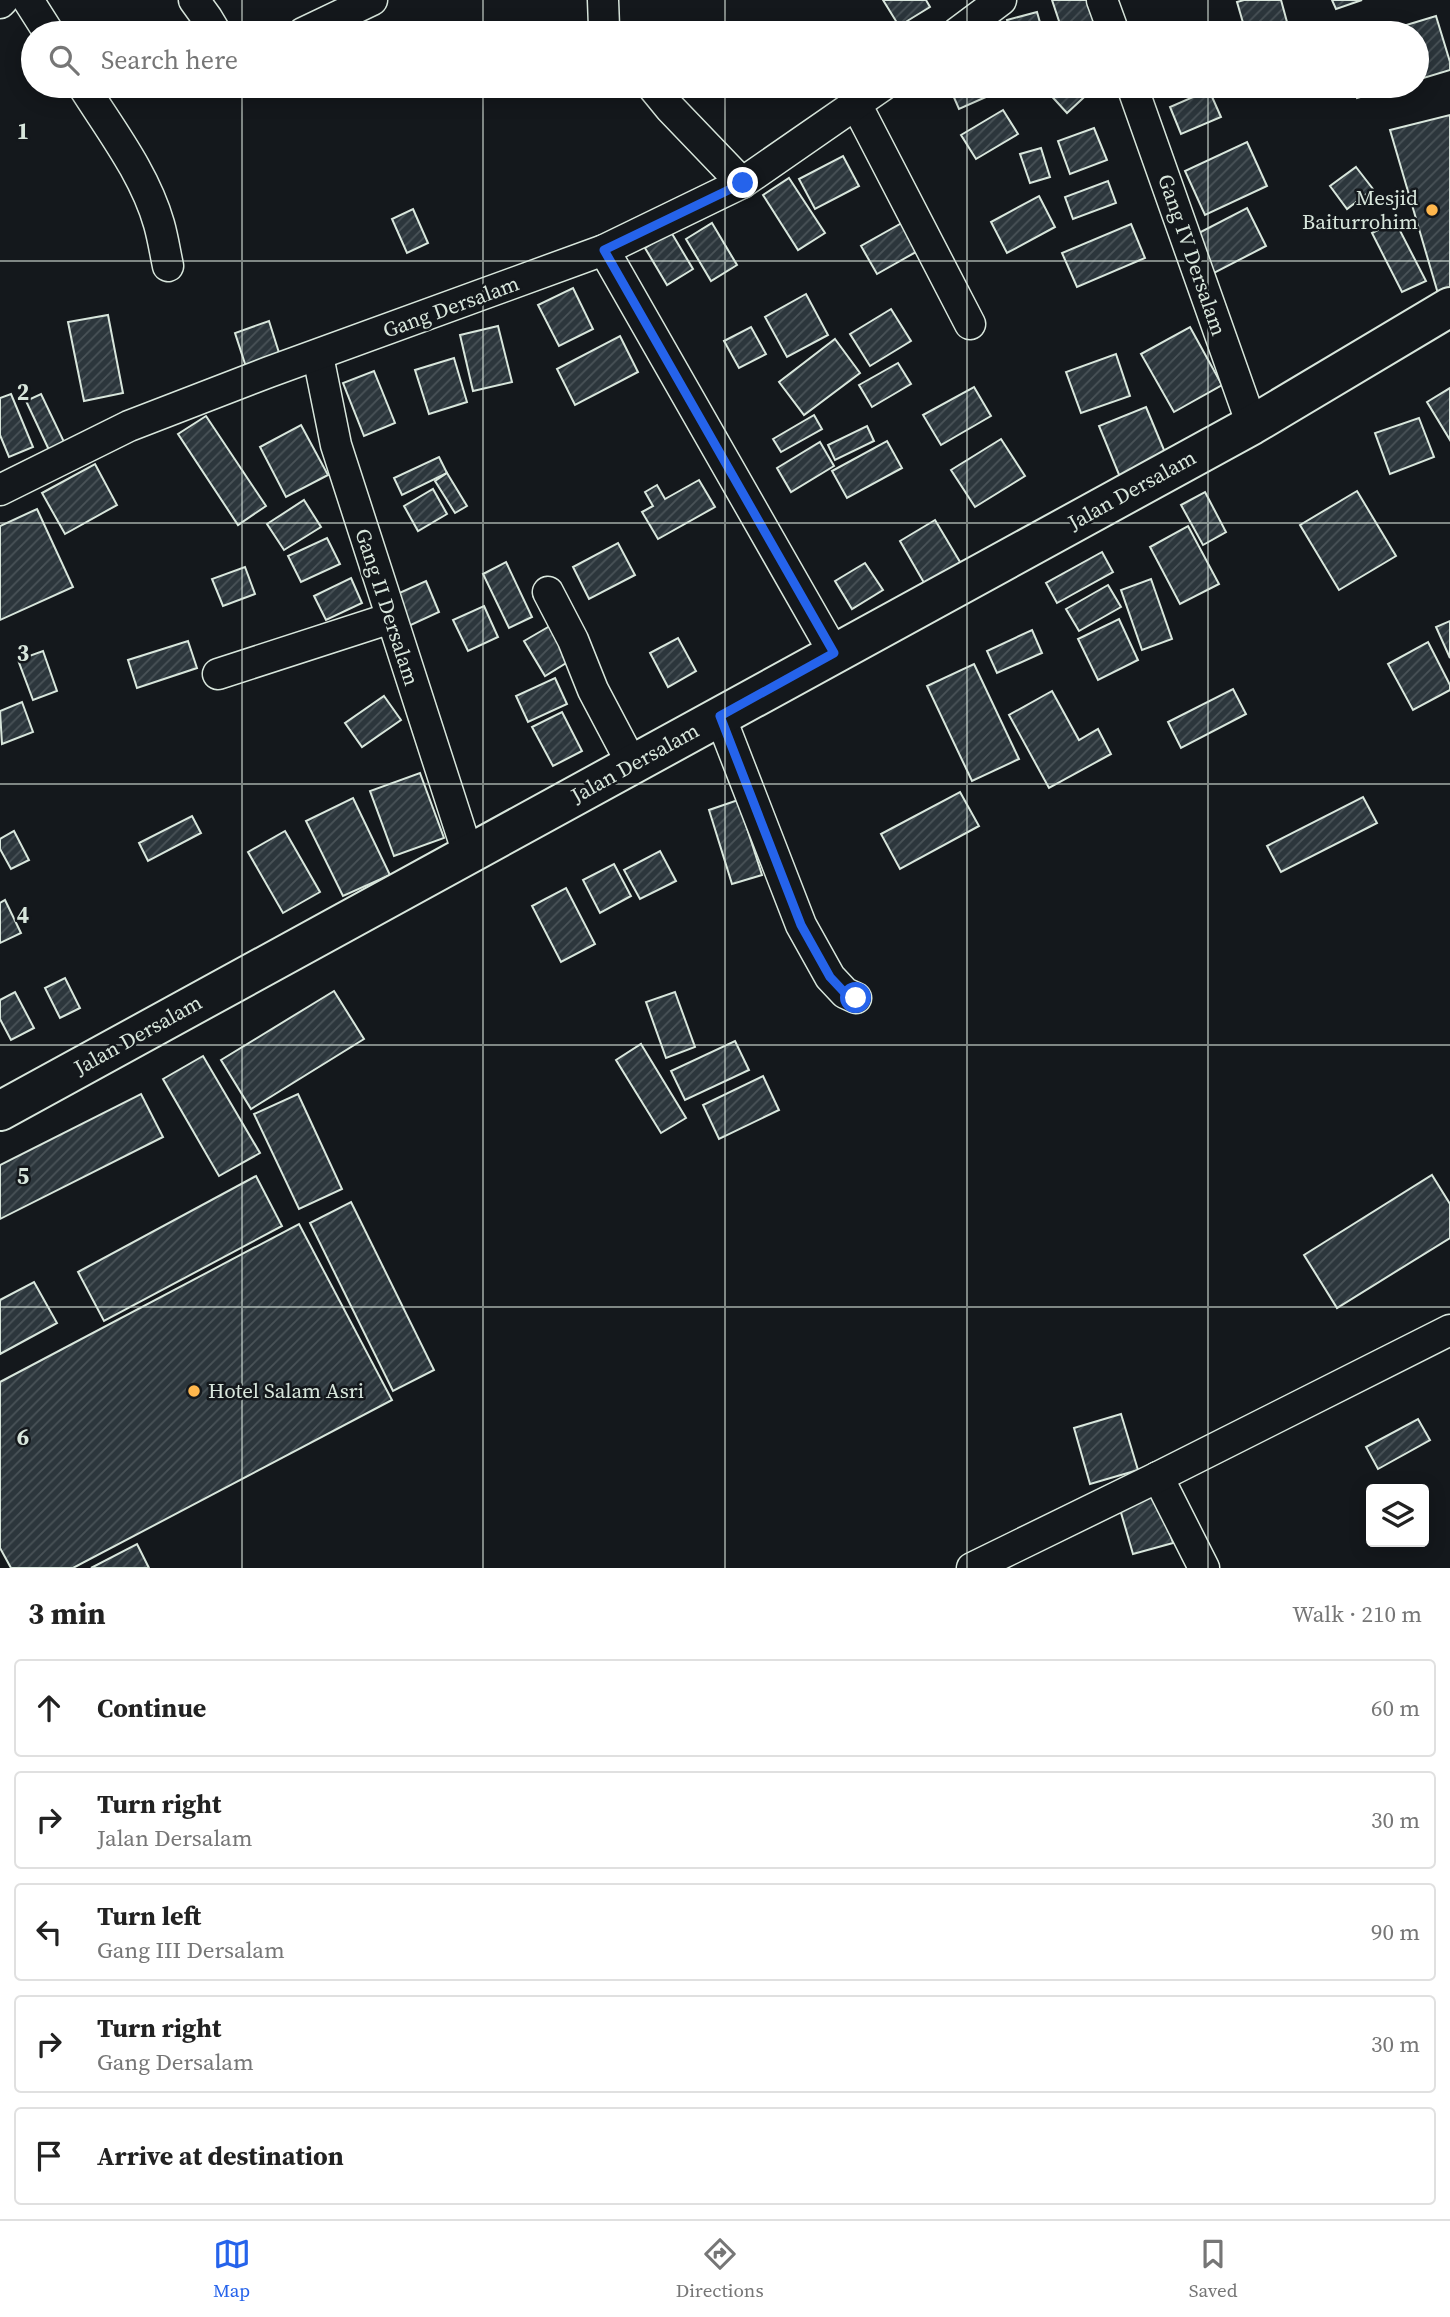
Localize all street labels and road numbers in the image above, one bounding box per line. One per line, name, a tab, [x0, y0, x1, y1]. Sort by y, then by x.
street label: Gang IV Dersalam	[1151, 170, 1234, 340]
street label: Gang Dersalam	[379, 268, 523, 345]
street label: Jalan Dersalam	[1062, 442, 1201, 537]
street label: Gang II Dersalam	[348, 525, 427, 689]
street label: Jalan Dersalam	[565, 715, 704, 810]
street label: Jalan Dersalam	[68, 987, 207, 1082]

